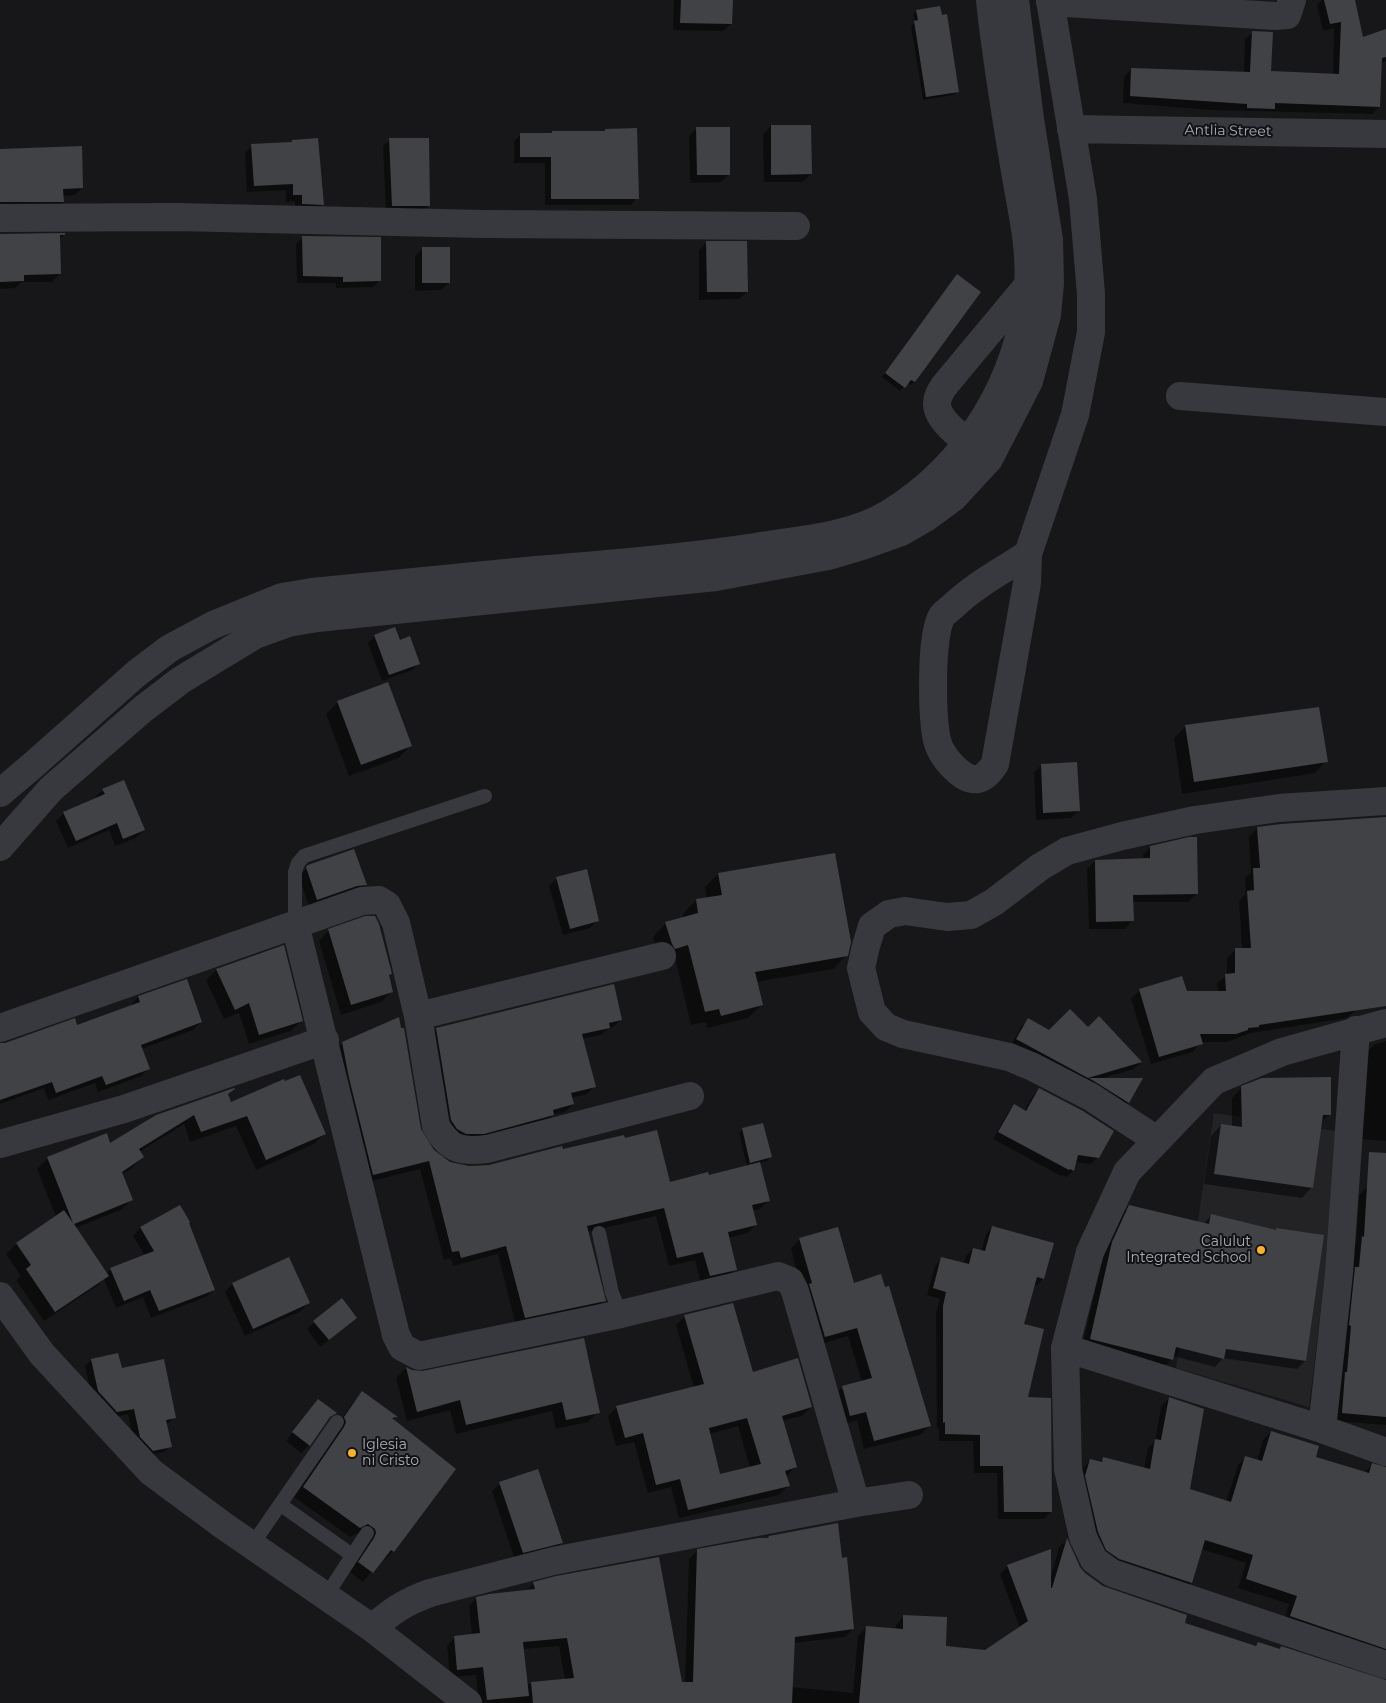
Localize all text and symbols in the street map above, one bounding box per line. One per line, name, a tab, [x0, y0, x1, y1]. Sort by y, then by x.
street label: Antlia Street	[1184, 122, 1272, 140]
place label: Calulut Integrated School	[1126, 1234, 1251, 1266]
marker: Calulut Integrated School	[1255, 1244, 1267, 1256]
place label: Iglesia ni Cristo	[362, 1437, 419, 1470]
marker: Iglesia ni Cristo	[346, 1447, 358, 1459]

